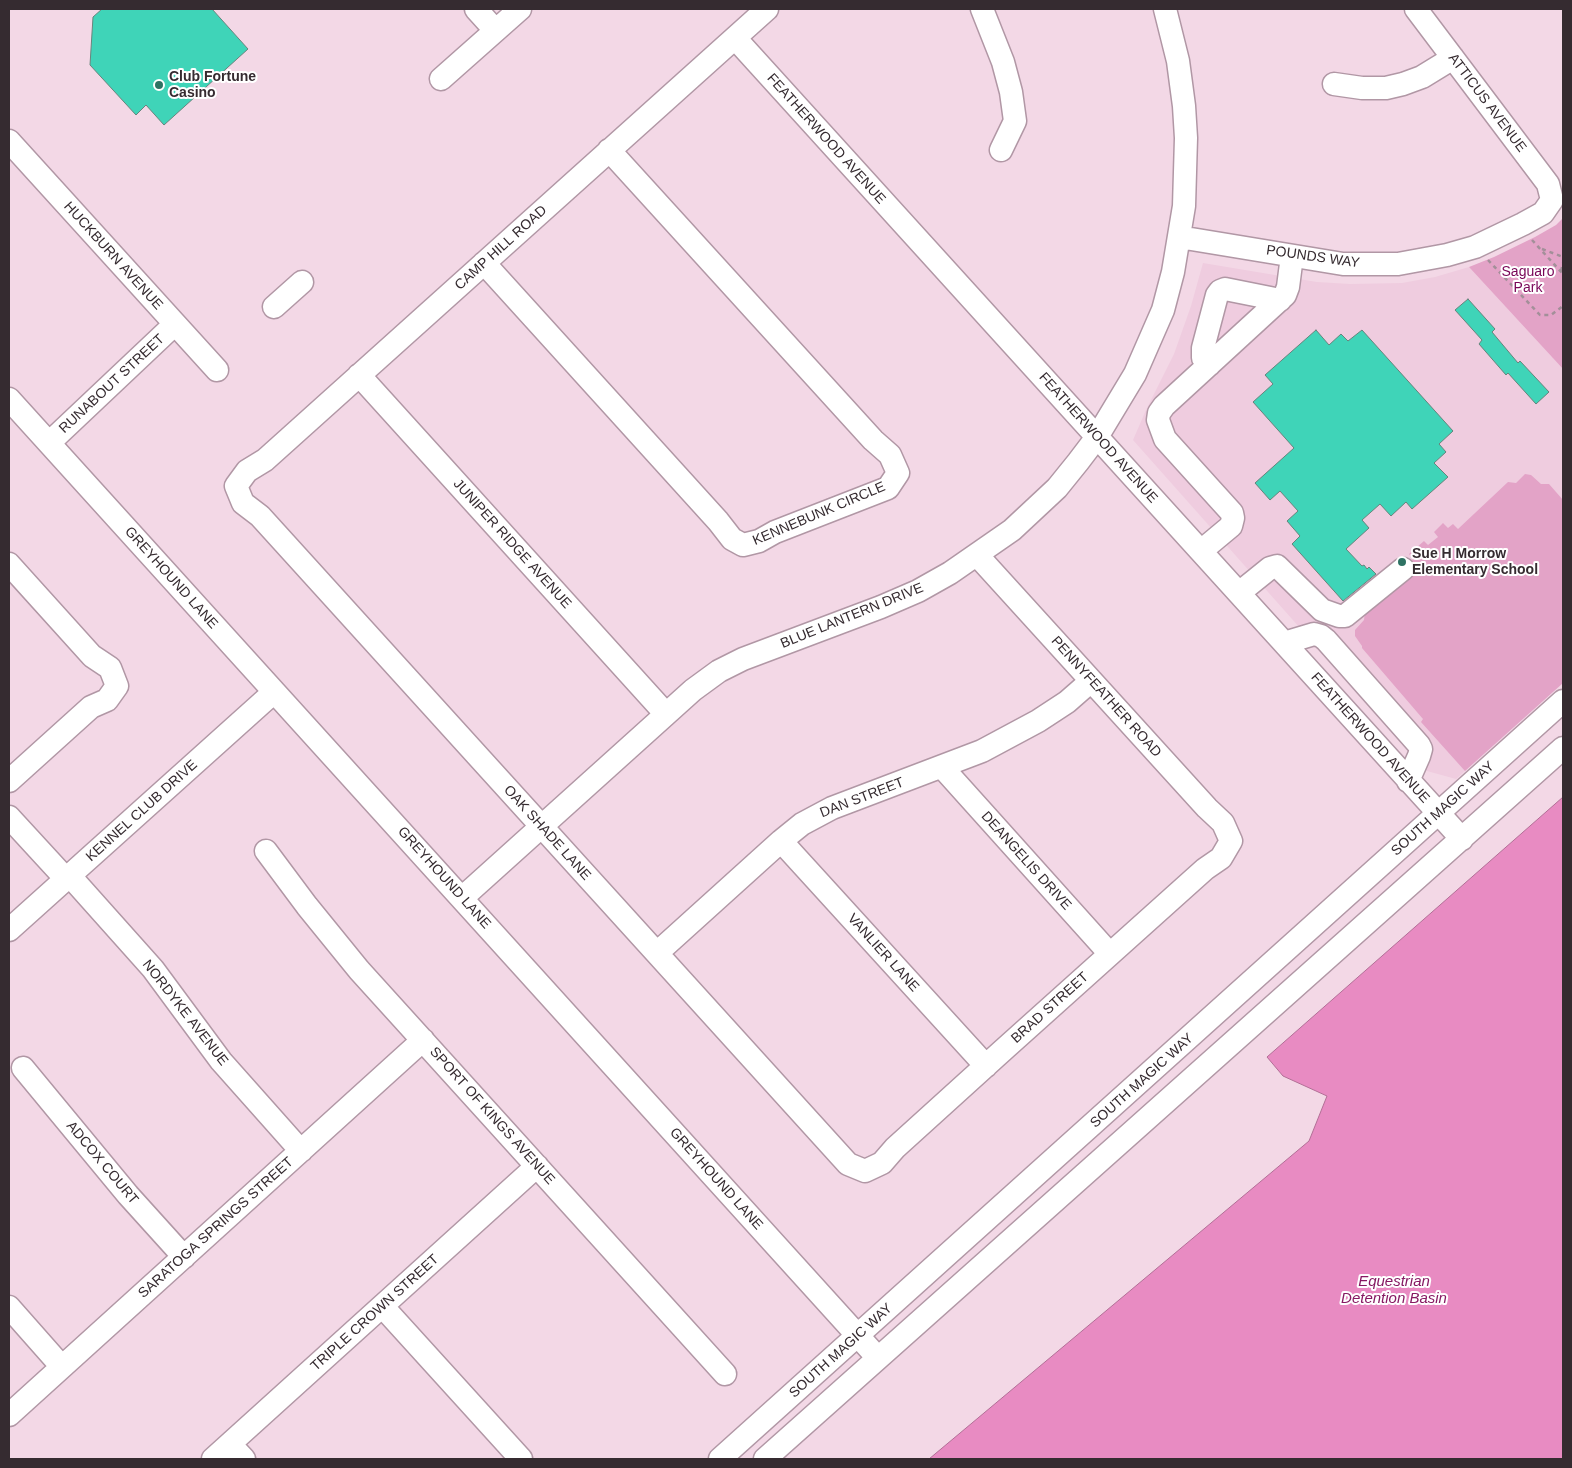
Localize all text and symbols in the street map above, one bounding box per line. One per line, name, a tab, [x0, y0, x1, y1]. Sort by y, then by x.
street label: ATTICUS AVENUE	[1444, 50, 1530, 156]
place label: Club Fortune Casino	[169, 69, 256, 102]
street label: FEATHERWOOD AVENUE	[763, 70, 889, 208]
marker: Club Fortune Casino	[153, 79, 165, 91]
street label: HUCKBURN AVENUE	[60, 198, 166, 314]
street label: CAMP HILL ROAD	[451, 202, 551, 294]
street label: POUNDS WAY	[1265, 242, 1361, 272]
park label: Saguaro Park	[1502, 264, 1554, 296]
street label: RUNABOUT STREET	[56, 331, 168, 437]
street label: FEATHERWOOD AVENUE	[1035, 369, 1161, 507]
street label: JUNIPER RIDGE AVENUE	[449, 476, 575, 612]
street label: KENNEBUNK CIRCLE	[750, 478, 888, 550]
street label: GREYHOUND LANE	[121, 524, 221, 632]
place label: Sue H Morrow Elementary School	[1412, 546, 1538, 578]
marker: Sue H Morrow Elementary School	[1396, 556, 1408, 568]
street label: BLUE LANTERN DRIVE	[778, 580, 926, 652]
street label: PENNYFEATHER ROAD	[1047, 633, 1165, 761]
street label: FEATHERWOOD AVENUE	[1307, 669, 1433, 807]
street label: KENNEL CLUB DRIVE	[83, 757, 201, 865]
street label: SOUTH MAGIC WAY	[1388, 758, 1498, 860]
street label: DAN STREET	[818, 774, 906, 822]
street label: OAK SHADE LANE	[500, 782, 594, 884]
street label: DEANGELIS DRIVE	[977, 808, 1075, 914]
street label: GREYHOUND LANE	[394, 824, 494, 932]
street label: VANLIER LANE	[844, 910, 922, 996]
street label: NORDYKE AVENUE	[138, 957, 232, 1069]
street label: BRAD STREET	[1008, 969, 1092, 1047]
street label: SOUTH MAGIC WAY	[1087, 1030, 1197, 1132]
street label: SPORT OF KINGS AVENUE	[426, 1044, 558, 1188]
street label: ADCOX COURT	[62, 1118, 142, 1208]
street label: GREYHOUND LANE	[666, 1125, 766, 1233]
street label: SARATOGA SPRINGS STREET	[135, 1154, 297, 1302]
street label: TRIPLE CROWN STREET	[308, 1251, 442, 1375]
water label: Equestrian Detention Basin	[1341, 1273, 1447, 1308]
street label: SOUTH MAGIC WAY	[786, 1300, 896, 1402]

